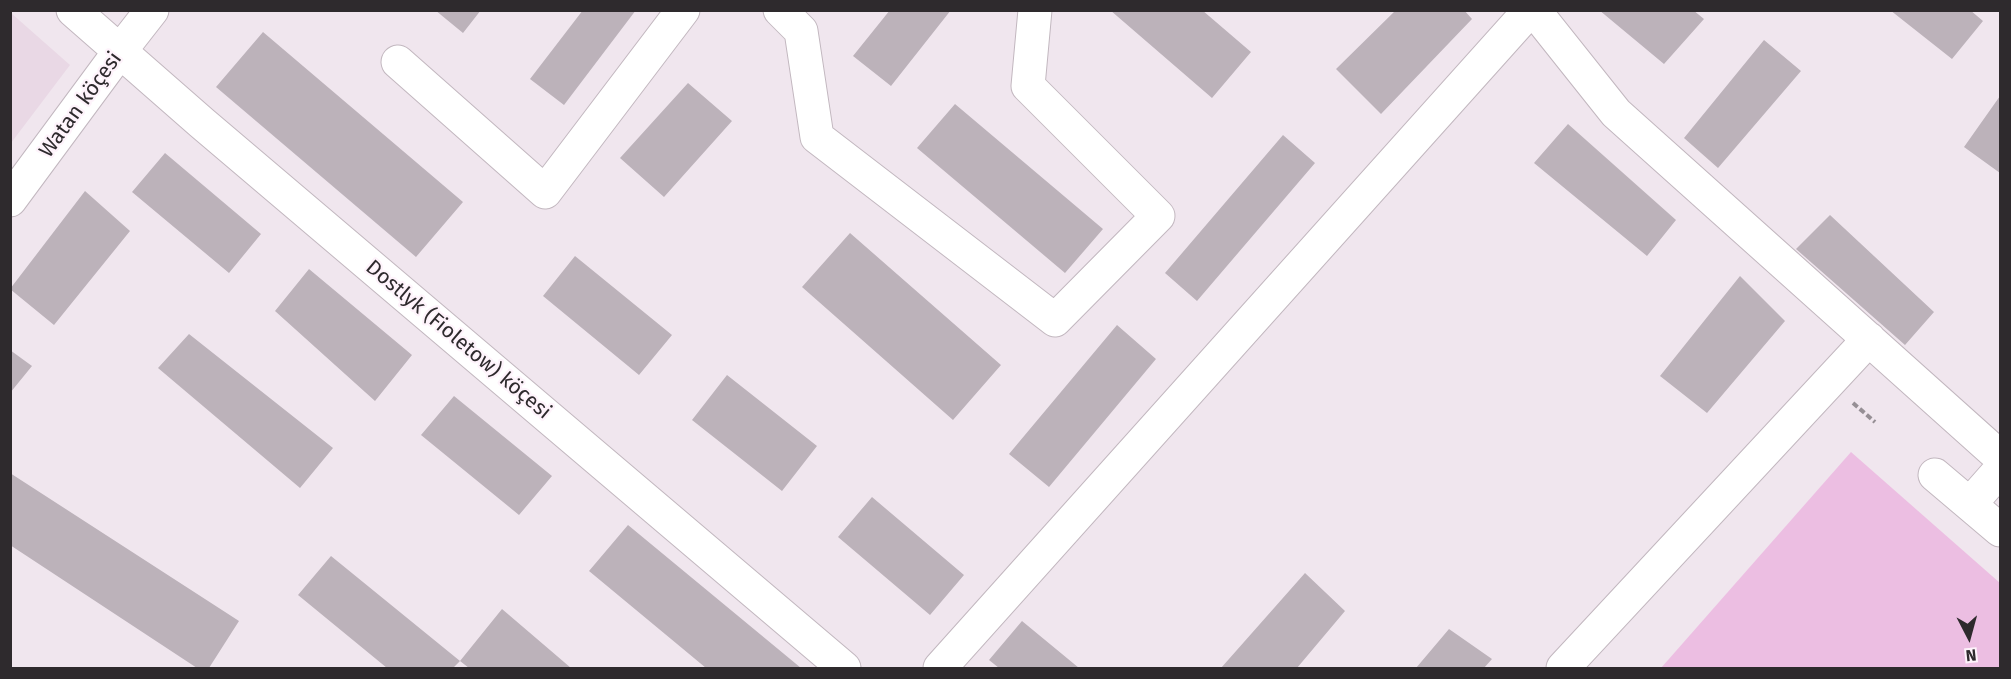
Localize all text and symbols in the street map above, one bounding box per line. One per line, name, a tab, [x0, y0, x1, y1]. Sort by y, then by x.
street label: Watan köçesi	[34, 47, 128, 163]
street label: Dostlyk (Fioletow) köçesi	[360, 255, 556, 425]
north arrow	[1939, 607, 1999, 667]
text: N	[1965, 645, 1977, 665]

